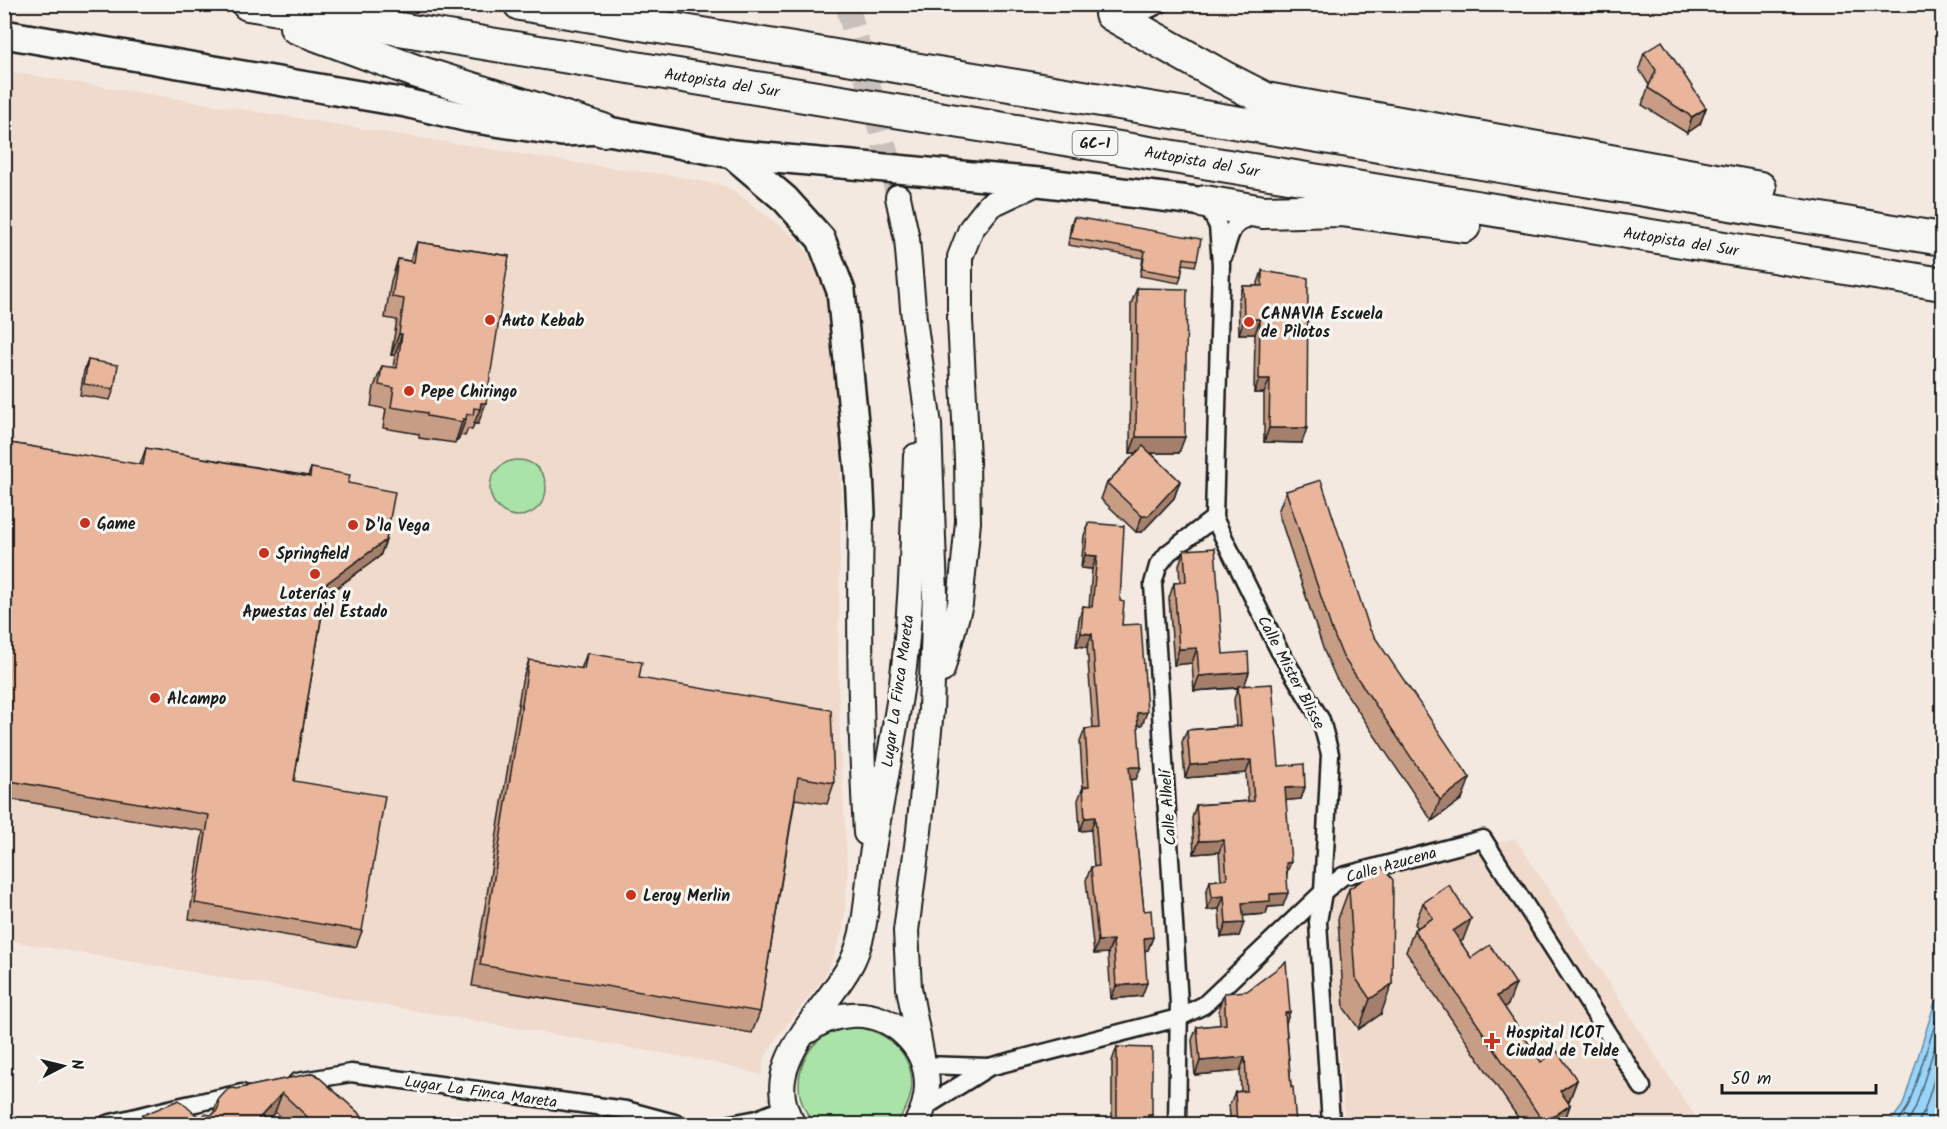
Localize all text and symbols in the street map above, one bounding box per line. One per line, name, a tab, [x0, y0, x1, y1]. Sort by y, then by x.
street label: Autopista del Sur	[662, 62, 783, 105]
road number: GC-1	[1072, 131, 1118, 155]
street label: Autopista del Sur	[1142, 140, 1263, 185]
street label: Autopista del Sur	[1621, 221, 1742, 264]
place label: CANAVIA Escuela de Pilotos	[1261, 302, 1383, 345]
place label: Auto Kebab	[502, 309, 584, 334]
marker: Auto Kebab	[483, 313, 497, 327]
marker: CANAVIA Escuela de Pilotos	[1242, 315, 1256, 329]
place label: Pepe Chiringo	[421, 380, 517, 405]
marker: Pepe Chiringo	[402, 384, 416, 398]
place label: Game	[97, 512, 136, 537]
place label: D'la Vega	[365, 514, 430, 539]
marker: Game	[78, 516, 92, 530]
marker: D'la Vega	[346, 518, 360, 532]
place label: Springfield	[276, 542, 349, 567]
marker: Springfield	[257, 546, 271, 560]
marker: Loterías y Apuestas del Estado	[308, 567, 322, 581]
place label: Loterías y Apuestas del Estado	[242, 582, 388, 625]
street label: Calle Mister Blisse	[1250, 611, 1331, 734]
street label: Lugar La Finca Mareta	[875, 613, 922, 769]
place label: Alcampo	[167, 687, 226, 712]
marker: Alcampo	[148, 691, 162, 705]
street label: Calle Alhelí	[1153, 767, 1184, 847]
street label: Calle Azucena	[1343, 841, 1440, 890]
place label: Leroy Merlin	[643, 884, 730, 909]
marker: Leroy Merlin	[624, 888, 638, 902]
place label: Hospital ICOT Ciudad de Telde	[1506, 1021, 1619, 1064]
marker: Hospital ICOT Ciudad de Telde	[1483, 1032, 1501, 1050]
north arrow	[33, 1036, 93, 1096]
scale bar	[1722, 1057, 1876, 1095]
text: N	[63, 1058, 89, 1071]
text: 50 m	[1731, 1065, 1771, 1094]
street label: Lugar La Finca Mareta	[403, 1069, 559, 1116]

